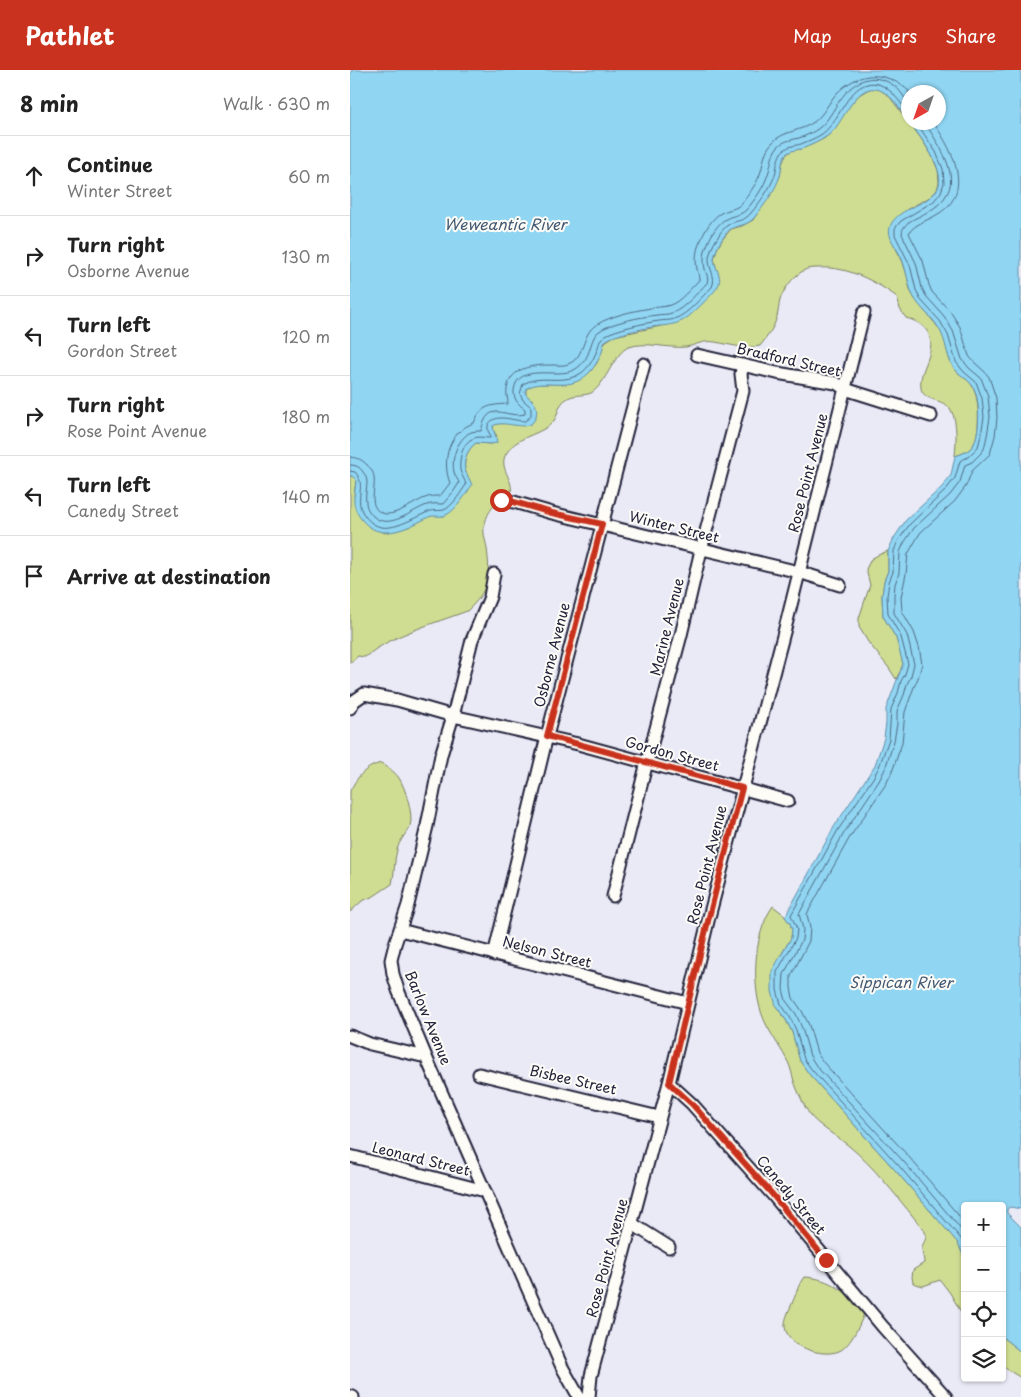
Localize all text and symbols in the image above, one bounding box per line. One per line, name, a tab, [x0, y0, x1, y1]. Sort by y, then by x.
text: Pathlet	[25, 17, 115, 53]
text: Map	[793, 22, 832, 49]
text: Layers	[860, 22, 917, 49]
text: Share	[945, 22, 996, 49]
north arrow	[901, 85, 946, 130]
text: 8 min	[20, 87, 79, 119]
text: Walk · 630 m	[223, 91, 330, 115]
text: Continue	[67, 150, 153, 178]
icon: ahead	[20, 162, 48, 190]
text: 60 m	[288, 164, 330, 188]
text: Winter Street	[67, 178, 172, 202]
water label: Weweantic River	[444, 212, 569, 235]
text: Turn right	[67, 230, 165, 258]
icon: right	[20, 242, 48, 270]
text: 130 m	[282, 244, 330, 268]
text: Osborne Avenue	[67, 258, 190, 282]
text: Turn left	[67, 310, 151, 338]
icon: left	[20, 322, 48, 350]
text: 120 m	[283, 324, 330, 348]
street label: Bradford Street	[735, 337, 844, 382]
text: Gordon Street	[67, 338, 177, 362]
text: Turn right	[67, 390, 165, 418]
icon: right	[20, 402, 48, 430]
text: 180 m	[282, 404, 330, 428]
street label: Rose Point Avenue	[783, 411, 833, 535]
text: Rose Point Avenue	[67, 418, 207, 442]
text: Turn left	[67, 470, 151, 498]
icon: left	[20, 482, 48, 510]
text: 140 m	[282, 484, 330, 508]
route start	[490, 489, 513, 512]
text: Canedy Street	[67, 498, 179, 522]
street label: Winter Street	[627, 505, 722, 548]
icon: arrive	[20, 562, 48, 590]
text: Arrive at destination	[67, 562, 271, 590]
street label: Marine Avenue	[644, 575, 689, 678]
street label: Osborne Avenue	[528, 600, 575, 710]
street label: Gordon Street	[623, 731, 722, 776]
street label: Rose Point Avenue	[682, 803, 732, 927]
street label: Nelson Street	[501, 930, 594, 973]
street label: Barlow Avenue	[400, 968, 457, 1068]
water label: Sippican River	[849, 970, 955, 993]
street label: Bisbee Street	[528, 1059, 619, 1100]
street label: Leonard Street	[370, 1136, 472, 1181]
street label: Canedy Street	[752, 1150, 831, 1239]
street label: Rose Point Avenue	[581, 1196, 633, 1320]
map controls	[961, 1202, 1006, 1382]
button: +	[961, 1202, 1006, 1247]
button: −	[961, 1247, 1006, 1292]
route end	[815, 1249, 838, 1272]
button: locate	[961, 1292, 1006, 1337]
button: layers	[961, 1337, 1006, 1382]

